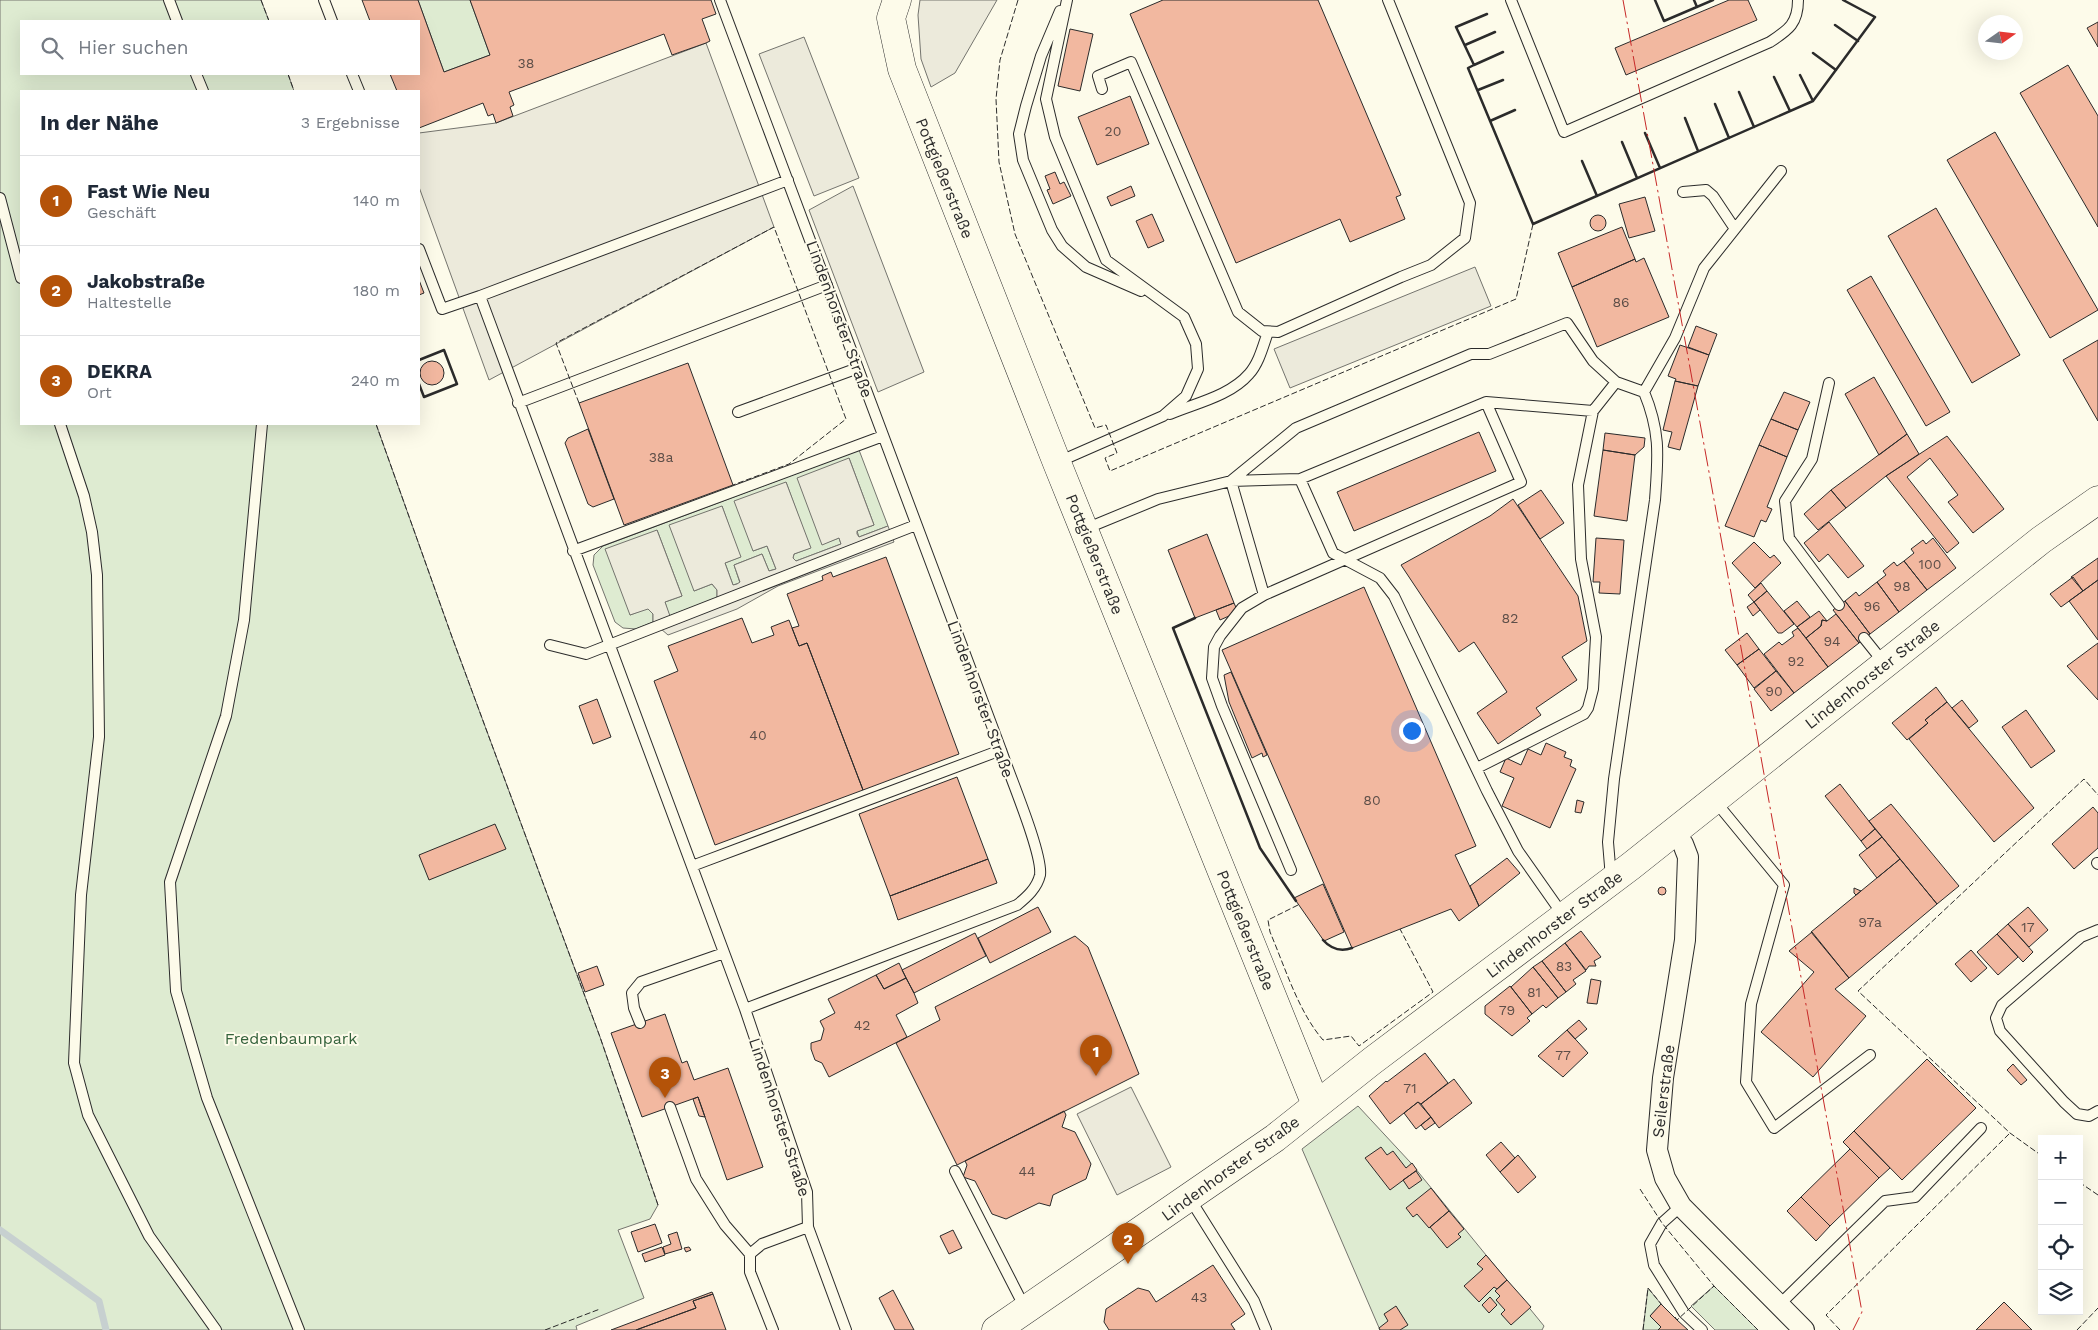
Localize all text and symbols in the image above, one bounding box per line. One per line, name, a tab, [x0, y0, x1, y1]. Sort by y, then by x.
north arrow	[1978, 15, 2023, 60]
search box	[20, 20, 420, 75]
icon: search	[38, 34, 66, 62]
text: Hier suchen	[78, 36, 189, 59]
house number: 38	[518, 55, 534, 71]
text: In der Nähe	[40, 110, 159, 135]
text: 3 Ergebnisse	[301, 113, 400, 132]
street label: Pottgießerstraße	[912, 115, 977, 241]
house number: 20	[1105, 123, 1121, 139]
text: Fast Wie Neu	[87, 180, 210, 203]
text: 1	[53, 191, 59, 210]
text: 140 m	[353, 191, 400, 210]
text: Geschäft	[87, 203, 156, 222]
street label: Lindenhorster Straße	[802, 238, 877, 400]
text: Jakobstraße	[87, 270, 205, 293]
text: 2	[51, 281, 61, 300]
text: 180 m	[353, 281, 400, 300]
text: Haltestelle	[87, 293, 172, 312]
house number: 86	[1612, 294, 1630, 310]
text: DEKRA	[87, 360, 152, 383]
text: 3	[51, 371, 61, 390]
text: 240 m	[351, 371, 400, 390]
text: Ort	[87, 383, 112, 402]
house number: 38a	[649, 449, 673, 465]
street label: Pottgießerstraße	[1062, 491, 1127, 617]
house number: 100	[1919, 556, 1941, 572]
house number: 98	[1893, 578, 1911, 594]
house number: 96	[1863, 598, 1881, 614]
house number: 82	[1502, 610, 1518, 626]
street label: Lindenhorster Straße	[1801, 616, 1944, 733]
street label: Lindenhorster Straße	[943, 618, 1018, 780]
house number: 94	[1823, 633, 1841, 649]
house number: 92	[1788, 653, 1804, 669]
house number: 90	[1765, 683, 1783, 699]
your location	[1399, 718, 1425, 744]
house number: 40	[749, 727, 767, 743]
house number: 80	[1363, 792, 1381, 808]
street label: Pottgießerstraße	[1213, 867, 1278, 993]
street label: Lindenhorster Straße	[1482, 867, 1626, 982]
house number: 97a	[1858, 914, 1882, 930]
house number: 17	[2021, 919, 2035, 935]
house number: 83	[1556, 958, 1572, 974]
house number: 81	[1527, 984, 1541, 1000]
house number: 79	[1499, 1002, 1515, 1018]
house number: 42	[854, 1017, 870, 1033]
park label: Fredenbaumpark	[225, 1029, 357, 1048]
street label: Lindenhorster Straße	[745, 1035, 814, 1199]
pin: 1	[1080, 1035, 1112, 1076]
street label: Seilerstraße	[1648, 1043, 1679, 1139]
house number: 77	[1555, 1047, 1571, 1063]
pin: 3	[649, 1057, 681, 1098]
house number: 71	[1403, 1080, 1417, 1096]
street label: Lindenhorster Straße	[1158, 1112, 1303, 1225]
map controls	[2038, 1135, 2083, 1315]
button: +	[2038, 1135, 2083, 1180]
house number: 44	[1018, 1163, 1036, 1179]
button: −	[2038, 1180, 2083, 1225]
pin: 2	[1112, 1223, 1144, 1264]
button: locate	[2038, 1225, 2083, 1270]
button: layers	[2038, 1270, 2083, 1315]
house number: 43	[1191, 1289, 1207, 1305]

